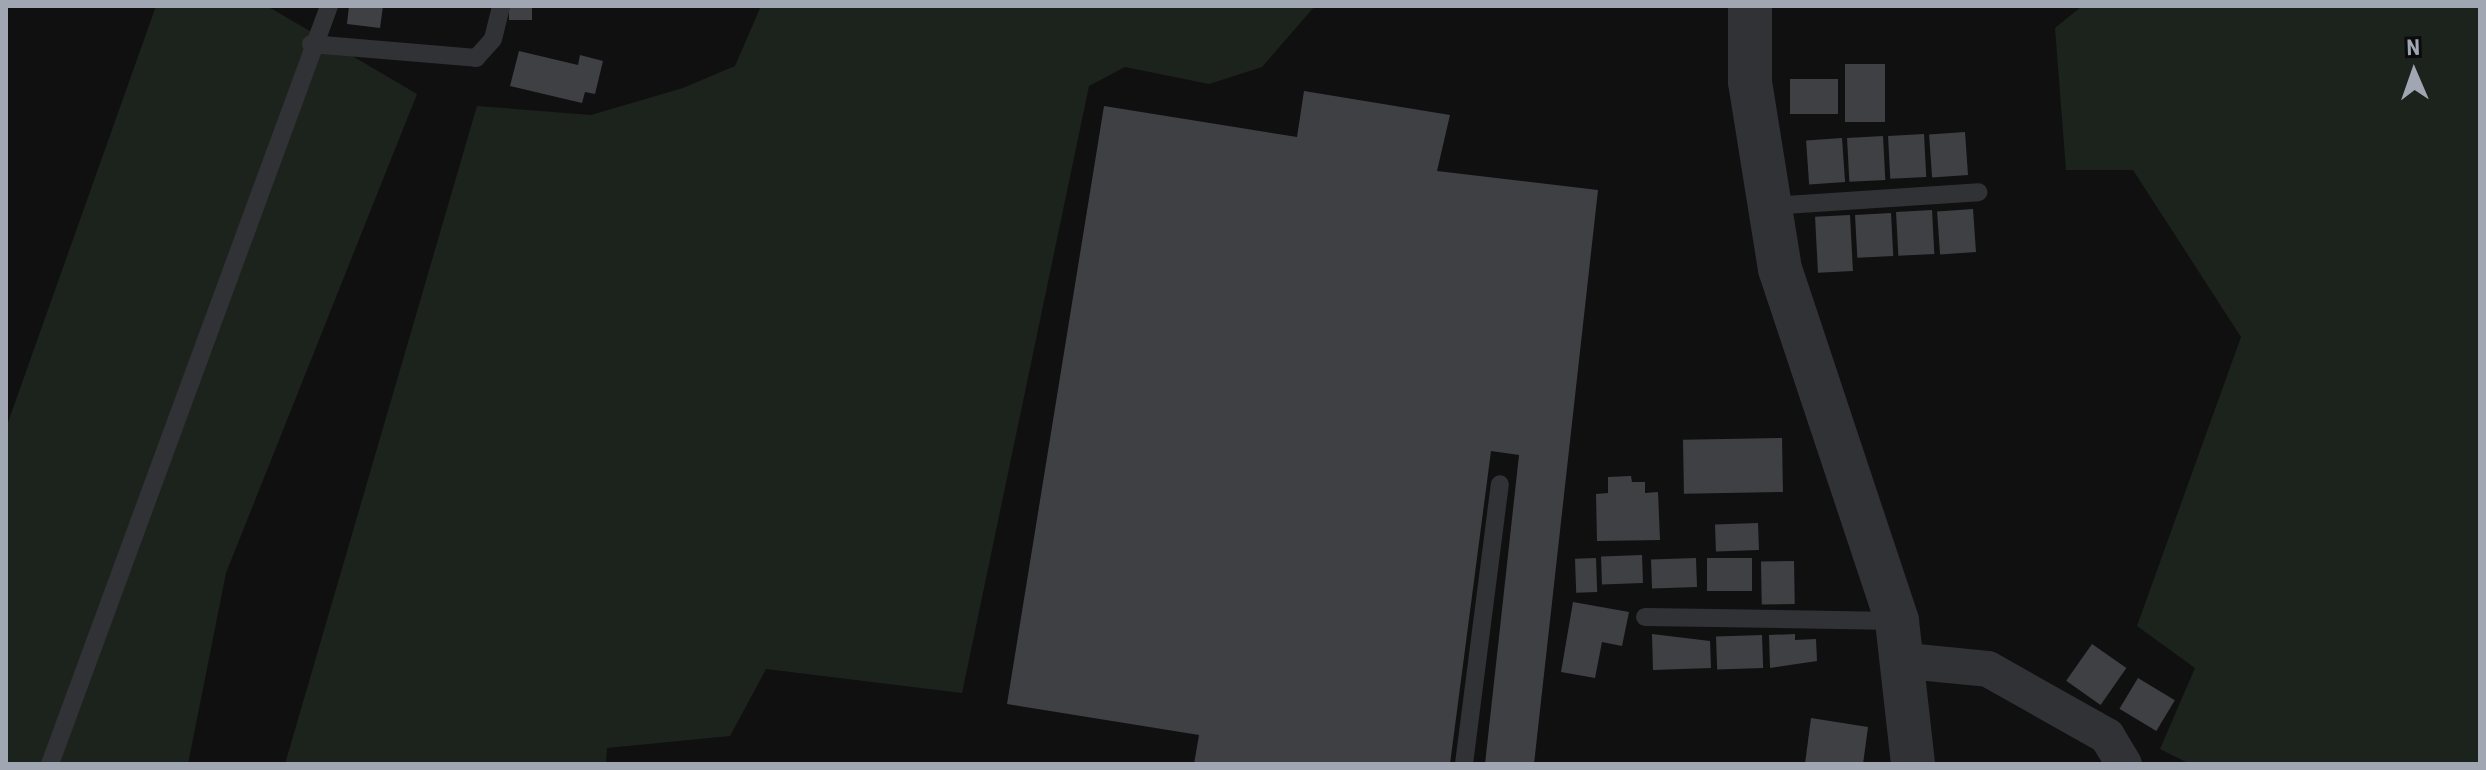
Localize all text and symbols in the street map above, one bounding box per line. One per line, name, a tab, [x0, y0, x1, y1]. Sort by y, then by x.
north arrow	[2374, 32, 2454, 112]
text: N	[2406, 35, 2420, 60]

